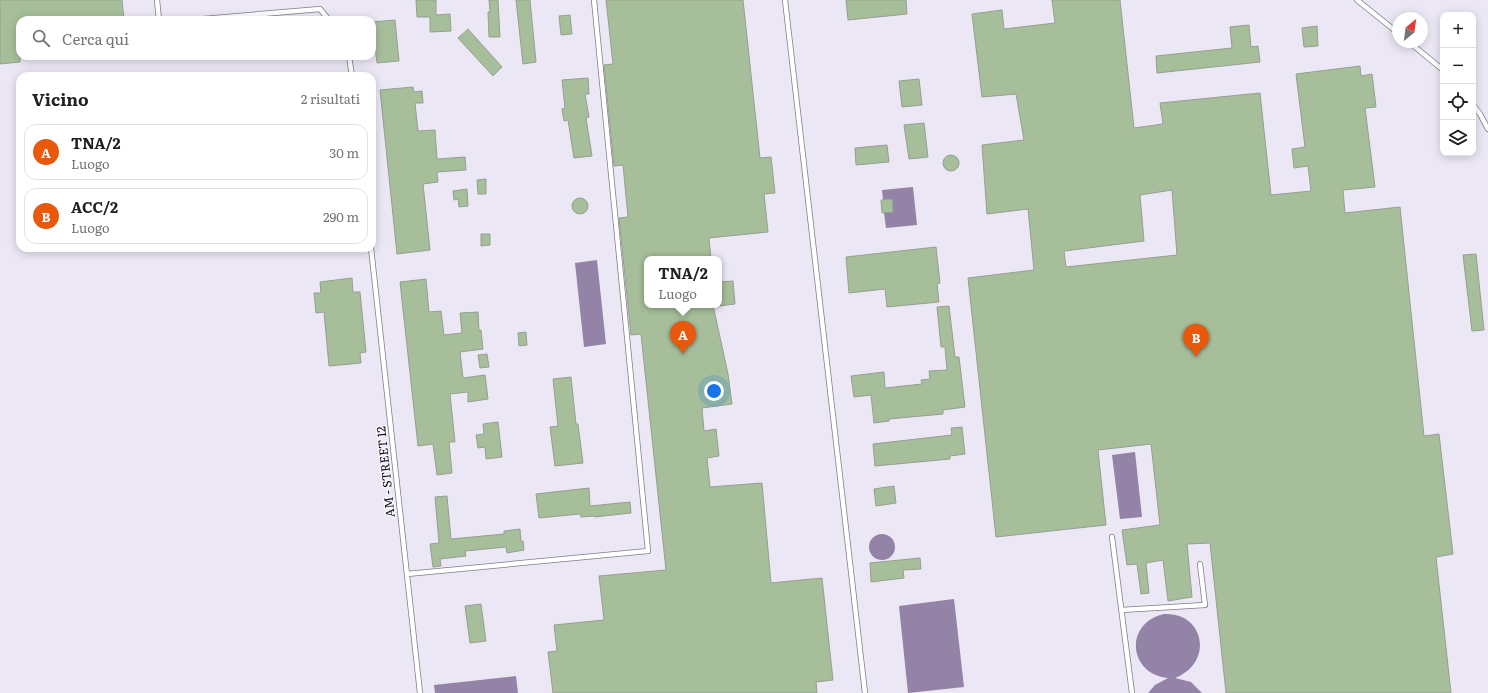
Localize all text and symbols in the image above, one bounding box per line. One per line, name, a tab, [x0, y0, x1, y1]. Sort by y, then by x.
north arrow	[1392, 12, 1428, 48]
map controls	[1440, 12, 1476, 156]
button: +	[1440, 12, 1476, 48]
search box	[16, 16, 376, 60]
icon: search	[30, 27, 52, 49]
text: Cerca qui	[62, 27, 129, 50]
button: −	[1440, 48, 1476, 84]
button: locate	[1440, 84, 1476, 120]
text: Vicino	[32, 86, 89, 111]
text: 2 risultati	[301, 89, 360, 108]
button: layers	[1440, 120, 1476, 156]
text: TNA/2	[71, 131, 121, 154]
text: A	[41, 143, 51, 162]
text: 30 m	[329, 143, 359, 162]
text: Luogo	[71, 154, 110, 173]
text: ACC/2	[71, 195, 118, 218]
text: B	[42, 207, 50, 226]
text: 290 m	[323, 207, 359, 226]
text: Luogo	[71, 218, 110, 237]
popup	[644, 256, 722, 308]
text: TNA/2	[658, 261, 708, 284]
text: Luogo	[658, 284, 697, 303]
pin: A	[670, 321, 696, 354]
pin: B	[1183, 324, 1209, 357]
your location	[704, 381, 724, 401]
street label: AM - STREET 12	[371, 426, 399, 518]

